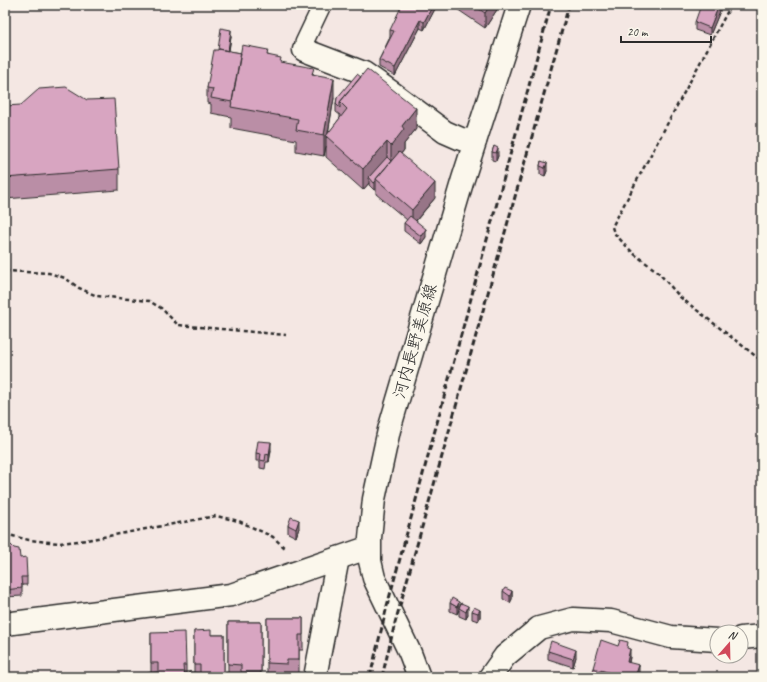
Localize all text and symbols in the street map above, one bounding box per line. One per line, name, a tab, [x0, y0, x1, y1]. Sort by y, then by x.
scale bar	[621, 18, 711, 44]
text: 20 m	[627, 24, 649, 40]
street label: 河内長野美原線	[389, 281, 441, 401]
north arrow	[709, 624, 749, 664]
text: N	[727, 627, 740, 643]

